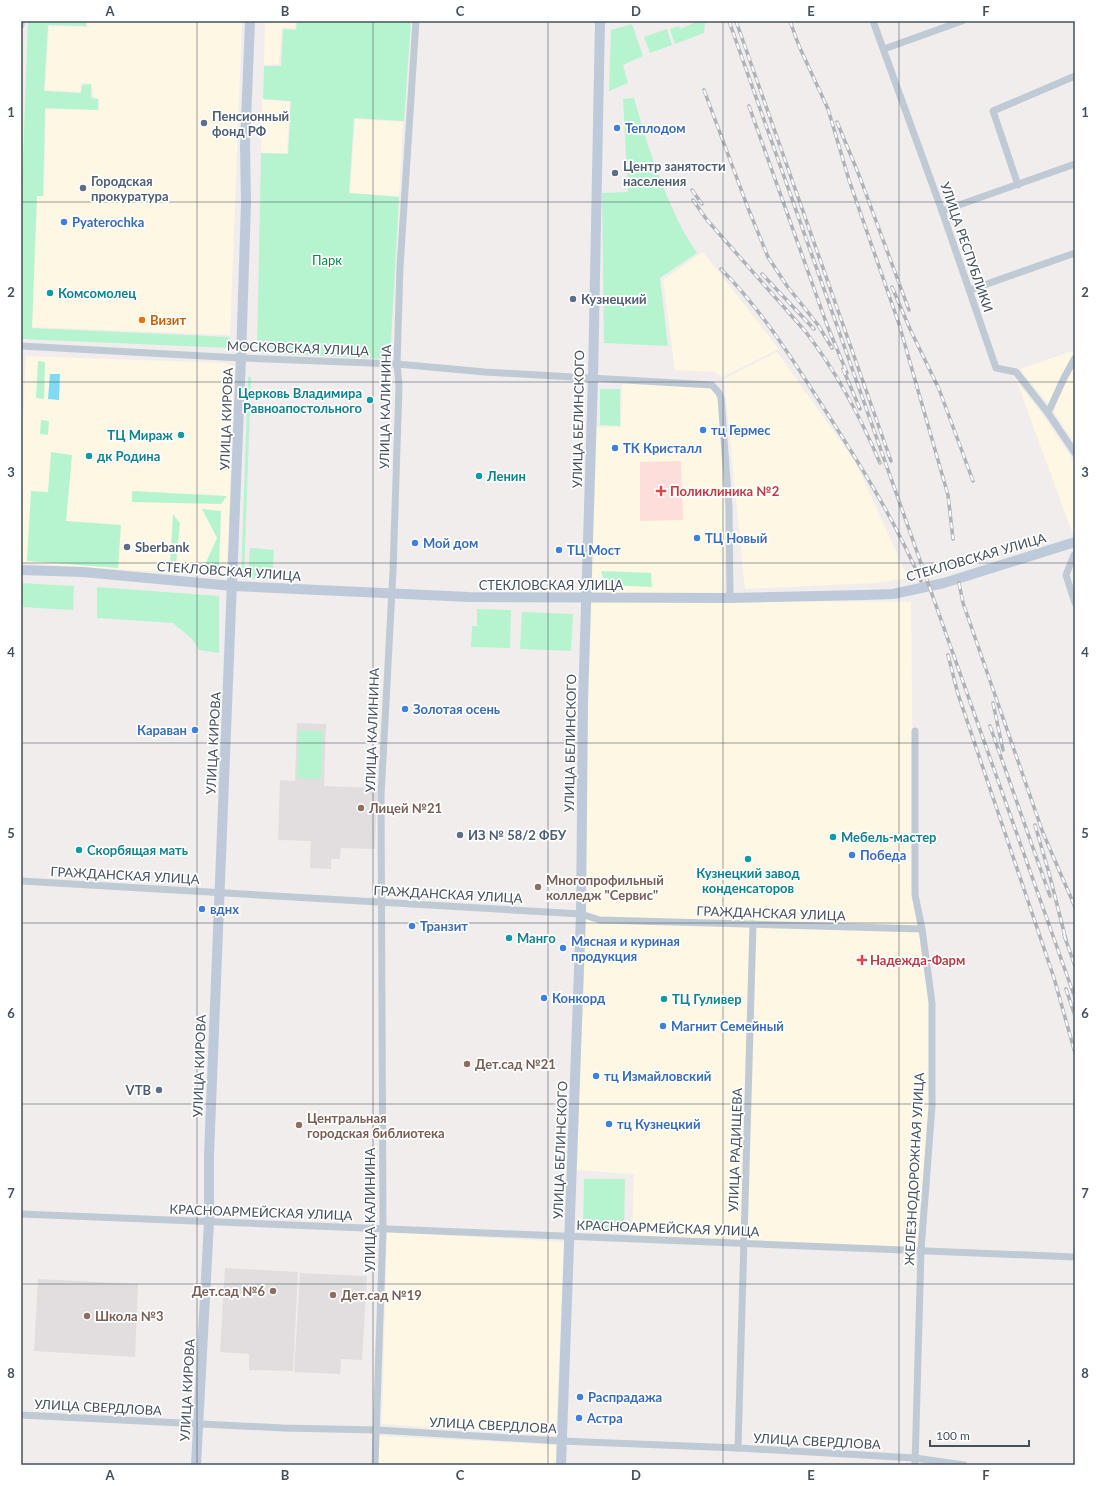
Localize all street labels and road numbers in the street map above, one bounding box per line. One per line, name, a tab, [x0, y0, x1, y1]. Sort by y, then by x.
street label: УЛИЦА РЕСПУБЛИКИ	[937, 180, 997, 314]
street label: МОСКОВСКАЯ УЛИЦА	[227, 338, 369, 358]
street label: УЛИЦА КАЛИНИНА	[376, 344, 394, 469]
street label: УЛИЦА БЕЛИНСКОГО	[569, 350, 587, 488]
street label: УЛИЦА КИРОВА	[216, 367, 236, 471]
street label: СТЕКЛОВСКАЯ УЛИЦА	[904, 529, 1048, 585]
street label: СТЕКЛОВСКАЯ УЛИЦА	[156, 558, 302, 584]
street label: СТЕКЛОВСКАЯ УЛИЦА	[479, 577, 624, 593]
street label: УЛИЦА КАЛИНИНА	[362, 667, 382, 793]
street label: УЛИЦА БЕЛИНСКОГО	[561, 674, 579, 812]
street label: УЛИЦА КИРОВА	[202, 691, 224, 795]
street label: ГРАЖДАНСКАЯ УЛИЦА	[50, 863, 200, 887]
street label: ГРАЖДАНСКАЯ УЛИЦА	[373, 882, 523, 906]
street label: ГРАЖДАНСКАЯ УЛИЦА	[696, 902, 846, 924]
street label: УЛИЦА КИРОВА	[189, 1014, 209, 1118]
street label: ЖЕЛЕЗНОДОРОЖНАЯ УЛИЦА	[901, 1072, 927, 1266]
street label: УЛИЦА БЕЛИНСКОГО	[550, 1081, 570, 1219]
street label: УЛИЦА РАДИЩЕВА	[725, 1087, 745, 1212]
street label: УЛИЦА КАЛИНИНА	[362, 1148, 378, 1272]
street label: КРАСНОАРМЕЙСКАЯ УЛИЦА	[169, 1201, 353, 1223]
street label: КРАСНОАРМЕЙСКАЯ УЛИЦА	[576, 1217, 760, 1239]
street label: УЛИЦА КИРОВА	[176, 1338, 198, 1442]
street label: УЛИЦА СВЕРДЛОВА	[34, 1396, 162, 1418]
street label: УЛИЦА СВЕРДЛОВА	[429, 1414, 557, 1436]
street label: УЛИЦА СВЕРДЛОВА	[753, 1430, 881, 1452]

